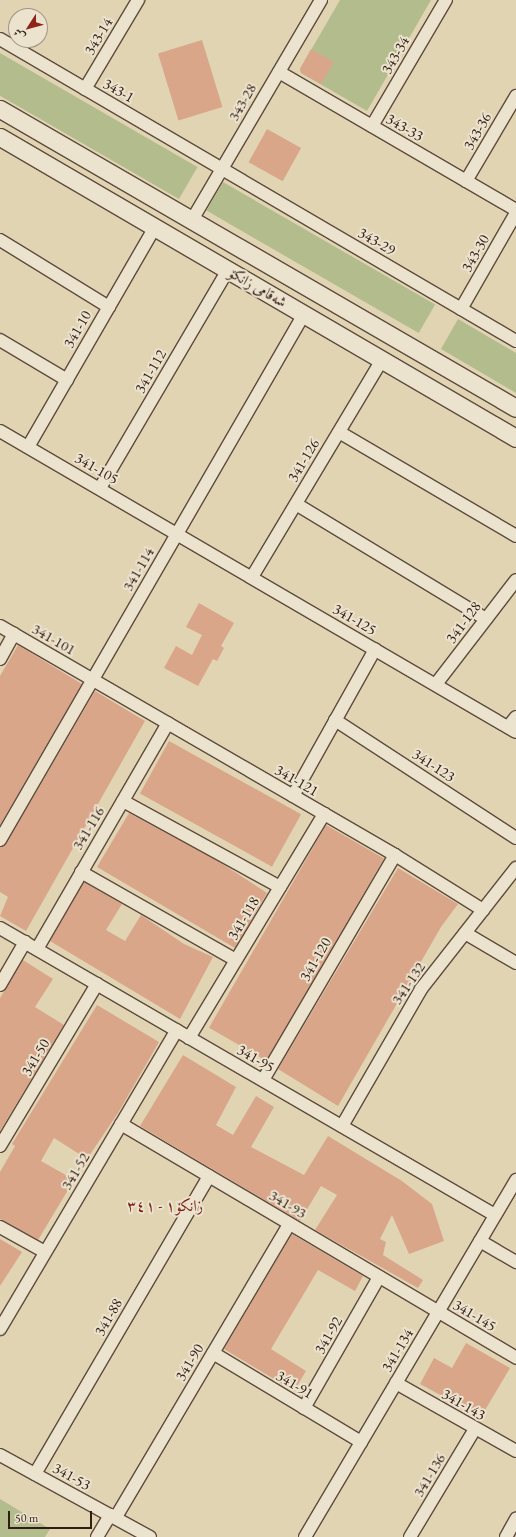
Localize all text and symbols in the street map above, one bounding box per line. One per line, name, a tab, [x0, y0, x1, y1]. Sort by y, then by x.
north arrow	[8, 8, 48, 48]
street label: 343-14	[80, 14, 116, 58]
text: ش	[10, 26, 28, 43]
street label: 343-34	[377, 33, 413, 77]
street label: 343-1	[100, 74, 138, 106]
street label: 343-28	[224, 80, 260, 124]
street label: 343-33	[383, 109, 427, 145]
street label: 343-36	[459, 109, 495, 153]
street label: 343-29	[355, 223, 399, 259]
street label: 343-30	[457, 231, 493, 275]
street label: شەقامی زانکۆ	[226, 263, 290, 311]
street label: 341-10	[59, 307, 95, 351]
street label: 341-112	[130, 346, 170, 396]
street label: 341-126	[283, 435, 323, 485]
street label: 341-105	[72, 448, 122, 488]
street label: 341-114	[118, 544, 158, 594]
street label: 341-128	[442, 598, 484, 646]
street label: 341-125	[330, 599, 380, 639]
street label: 341-101	[29, 619, 79, 659]
street label: 341-123	[409, 745, 459, 785]
street label: 341-121	[272, 760, 322, 800]
street label: 341-116	[68, 803, 108, 853]
street label: 341-118	[223, 893, 263, 943]
street label: 341-120	[295, 934, 335, 984]
street label: 341-132	[387, 958, 429, 1008]
street label: 341-50	[17, 1035, 53, 1079]
street label: 341-95	[234, 1040, 278, 1076]
street label: 341-52	[57, 1149, 93, 1193]
street label: 341-93	[266, 1186, 310, 1222]
district label: زانکۆ١ - ٣٤١	[127, 1196, 203, 1216]
street label: 341-88	[90, 1295, 126, 1339]
street label: 341-145	[450, 1295, 500, 1335]
street label: 341-92	[310, 1313, 346, 1357]
street label: 341-134	[377, 1325, 417, 1375]
street label: 341-90	[171, 1340, 207, 1384]
street label: 341-91	[273, 1366, 317, 1402]
street label: 341-143	[439, 1384, 489, 1424]
street label: 341-136	[409, 1450, 449, 1500]
street label: 341-53	[50, 1458, 94, 1494]
scale bar	[10, 1503, 94, 1529]
text: 50 m	[15, 1510, 38, 1526]

